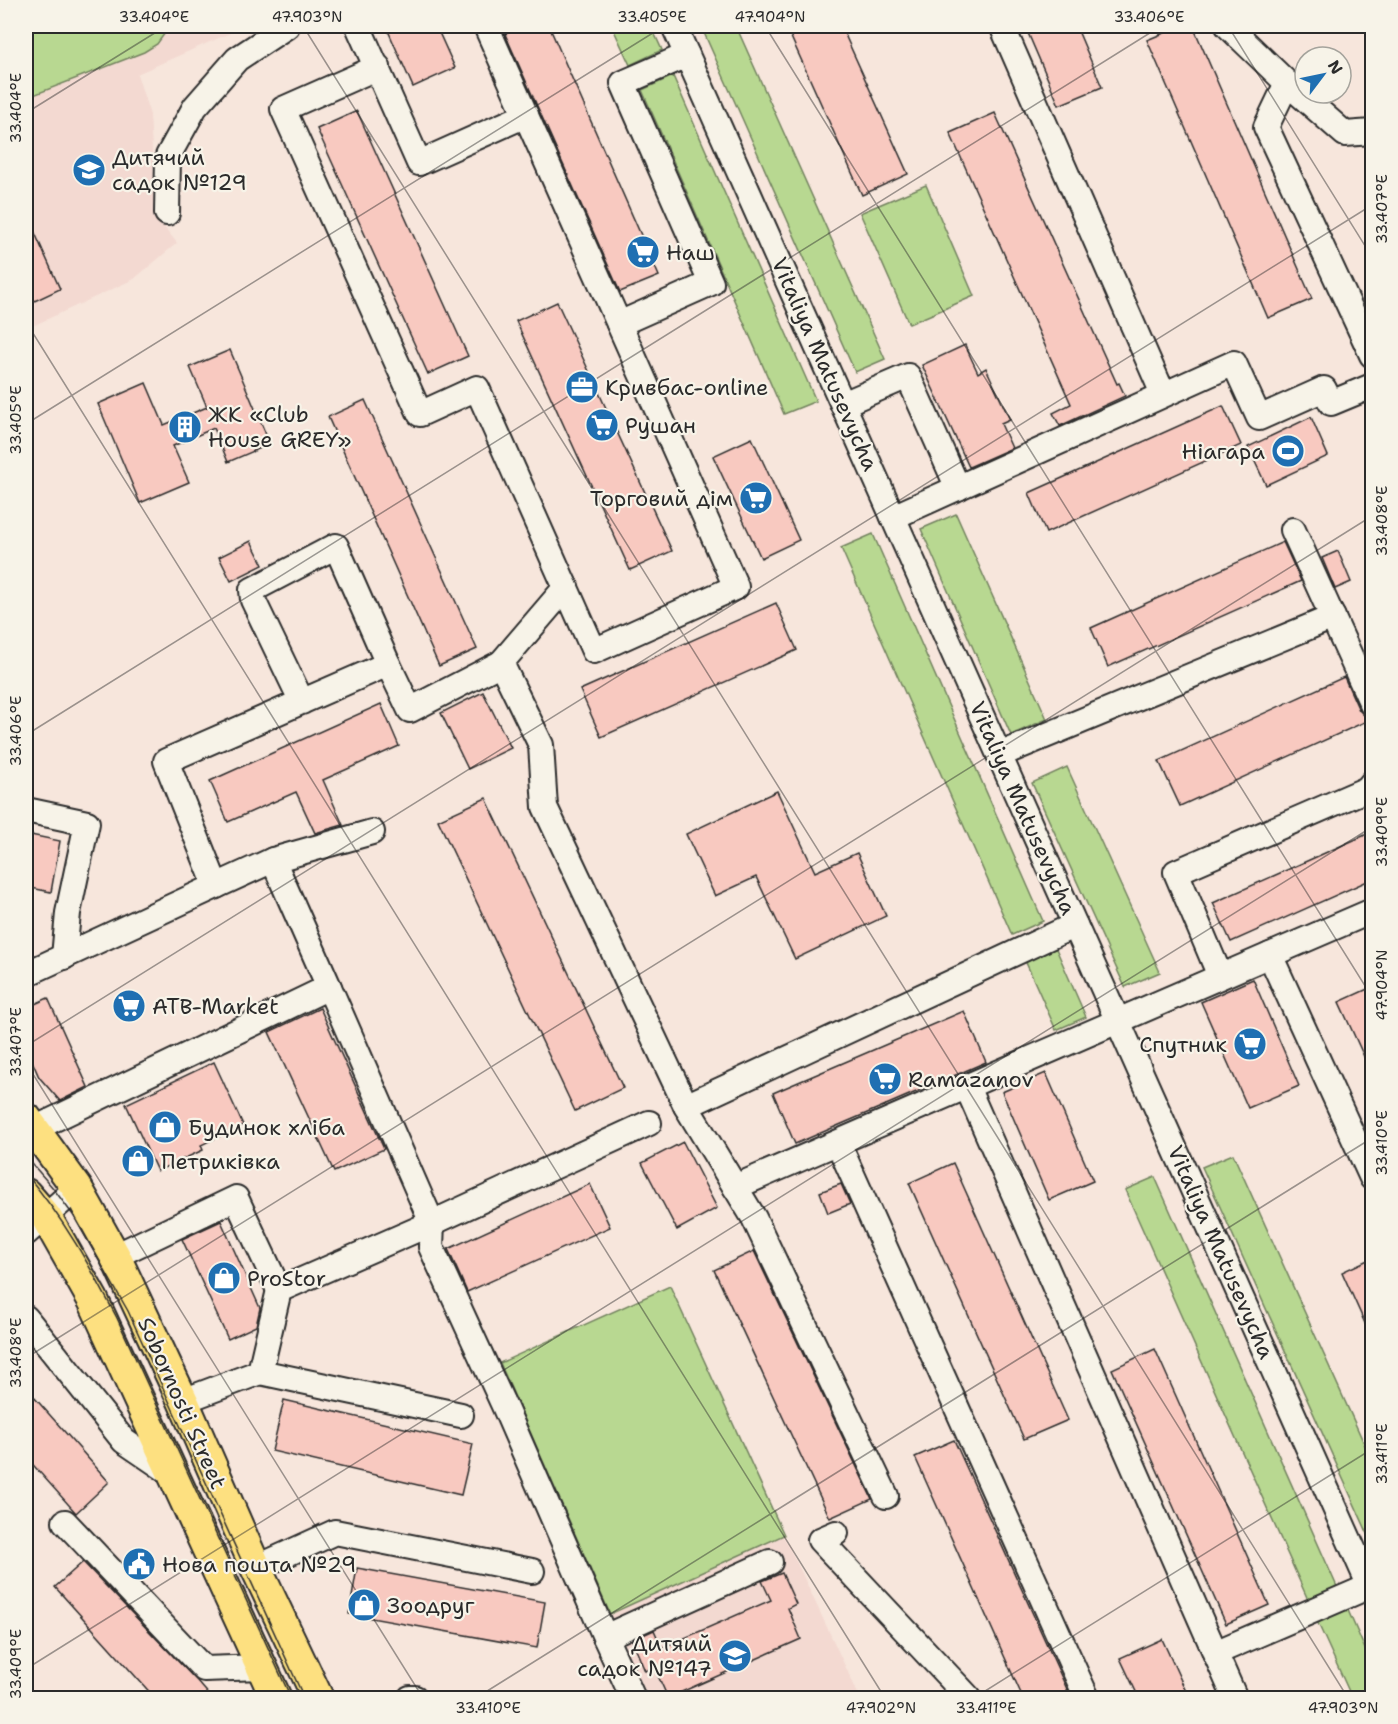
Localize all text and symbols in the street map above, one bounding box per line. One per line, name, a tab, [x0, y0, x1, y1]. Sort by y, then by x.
text: 33.404°E	[119, 7, 189, 27]
text: 47.903°N	[272, 7, 342, 27]
text: 33.405°E	[617, 7, 687, 27]
text: 47.904°N	[734, 7, 806, 27]
text: 33.406°E	[1114, 7, 1184, 27]
north arrow	[1293, 45, 1353, 105]
text: N	[1323, 56, 1348, 78]
text: 33.404°E	[6, 73, 26, 143]
place label: Дитячий садок №129	[112, 143, 247, 197]
school or university icon: Дитячий садок №129	[71, 152, 107, 188]
text: 33.407°E	[1372, 174, 1392, 244]
supermarket icon: Наш	[625, 234, 661, 270]
place label: Наш	[666, 238, 715, 267]
street label: Vitaliya Matusevycha	[765, 253, 885, 476]
office icon: Кривбас-online	[564, 369, 600, 405]
place label: Кривбас-online	[605, 373, 769, 402]
text: 33.405°E	[6, 385, 26, 455]
place label: ЖК «Club House GREY»	[208, 400, 352, 454]
supermarket icon: Рушан	[584, 407, 620, 443]
building icon: ЖК «Club House GREY»	[167, 409, 203, 445]
place label: Рушан	[625, 411, 696, 440]
sports icon: Ніагара	[1270, 433, 1306, 469]
place label: Ніагара	[1181, 437, 1265, 466]
supermarket icon: Торговий дім	[738, 480, 774, 516]
place label: Торговий дім	[590, 484, 733, 513]
text: 33.408°E	[1372, 486, 1392, 556]
text: 33.406°E	[6, 696, 26, 766]
street label: Vitaliya Matusevycha	[963, 697, 1083, 920]
text: 33.409°E	[1372, 797, 1392, 867]
text: 47.904°N	[1372, 949, 1392, 1021]
supermarket icon: ATB-Market	[111, 988, 147, 1024]
place label: ATB-Market	[152, 992, 279, 1021]
text: 33.407°E	[6, 1007, 26, 1077]
supermarket icon: Спутник	[1232, 1026, 1268, 1062]
place label: Спутник	[1139, 1030, 1227, 1059]
supermarket icon: Ramazanov	[867, 1061, 903, 1097]
place label: Ramazanov	[908, 1065, 1034, 1094]
shop icon: Будинок хліба	[147, 1109, 183, 1145]
text: 33.410°E	[1372, 1110, 1392, 1176]
place label: Будинок хліба	[188, 1113, 345, 1142]
street label: Vitaliya Matusevycha	[1161, 1141, 1281, 1364]
shop icon: Петриківка	[120, 1143, 156, 1179]
place label: Петриківка	[161, 1147, 280, 1176]
shop icon: ProStor	[206, 1260, 242, 1296]
place label: ProStor	[247, 1264, 326, 1293]
street label: Sobornosti Street	[131, 1312, 233, 1494]
text: 33.408°E	[6, 1318, 26, 1388]
text: 33.411°E	[1372, 1423, 1392, 1485]
public building icon: Нова пошта №29	[121, 1546, 157, 1582]
place label: Нова пошта №29	[162, 1550, 356, 1579]
shop icon: Зоодруг	[346, 1587, 382, 1623]
place label: Зоодруг	[387, 1591, 475, 1620]
text: 33.409°E	[6, 1629, 26, 1699]
place label: Дитяий садок №147	[577, 1629, 712, 1683]
school or university icon: Дитяий садок №147	[717, 1638, 753, 1674]
text: 33.410°E	[455, 1698, 521, 1718]
text: 47.902°N	[846, 1698, 916, 1718]
text: 33.411°E	[955, 1698, 1017, 1718]
text: 47.903°N	[1308, 1698, 1378, 1718]

